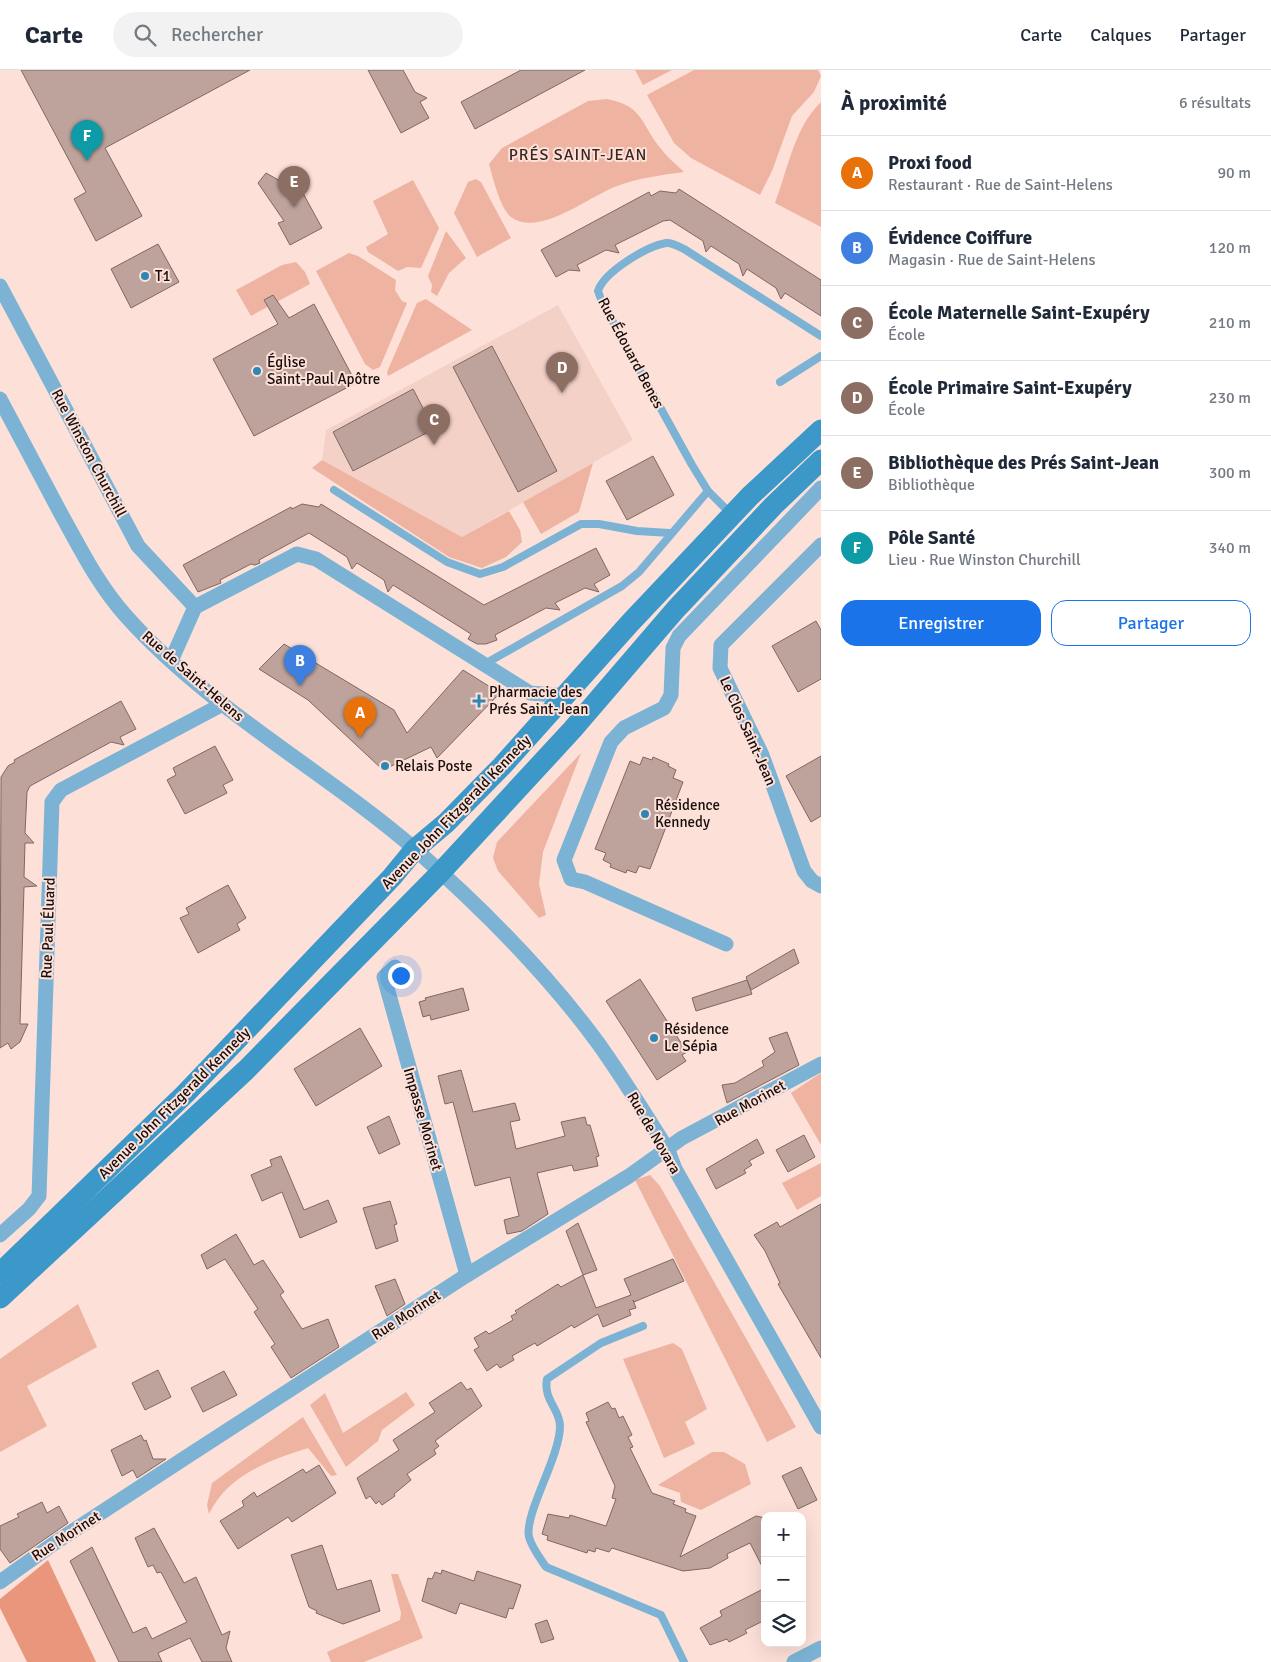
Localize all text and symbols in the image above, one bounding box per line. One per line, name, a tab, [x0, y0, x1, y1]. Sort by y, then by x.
search box	[113, 12, 463, 57]
text: Carte	[25, 20, 83, 50]
icon: search	[131, 21, 159, 49]
text: Rechercher	[171, 23, 263, 47]
text: Carte	[1020, 24, 1062, 46]
text: Calques	[1090, 24, 1152, 46]
text: Partager	[1180, 24, 1246, 46]
text: À proximité	[841, 90, 947, 116]
text: 6 résultats	[1179, 93, 1251, 113]
pin: F	[71, 120, 103, 161]
district label: PRÉS SAINT-JEAN	[509, 145, 647, 165]
text: Proxi food	[888, 151, 972, 175]
text: A	[852, 163, 862, 183]
text: 90 m	[1217, 163, 1251, 183]
pin: E	[278, 166, 310, 207]
text: Restaurant · Rue de Saint-Helens	[888, 175, 1113, 195]
text: Évidence Coiffure	[888, 226, 1032, 250]
text: B	[852, 238, 862, 258]
text: 120 m	[1209, 238, 1251, 258]
text: Magasin · Rue de Saint-Helens	[888, 250, 1095, 270]
place label: T1	[155, 267, 170, 285]
marker: T1	[139, 270, 151, 282]
street label: Rue Édouard Benes	[594, 294, 669, 412]
text: École Maternelle Saint-Exupéry	[888, 301, 1150, 325]
text: C	[852, 313, 862, 333]
text: 210 m	[1209, 313, 1251, 333]
text: École	[888, 325, 925, 345]
place label: Église Saint-Paul Apôtre	[267, 352, 380, 388]
pin: D	[546, 352, 578, 393]
marker: Église Saint-Paul Apôtre	[251, 365, 263, 377]
text: École Primaire Saint-Exupéry	[888, 376, 1132, 400]
street label: Rue Winston Churchill	[48, 386, 130, 520]
text: D	[852, 388, 862, 408]
text: 230 m	[1209, 388, 1251, 408]
text: École	[888, 400, 925, 420]
pin: C	[418, 404, 450, 445]
text: Bibliothèque des Prés Saint-Jean	[888, 451, 1159, 475]
text: E	[852, 463, 862, 483]
text: 300 m	[1209, 463, 1251, 483]
text: Bibliothèque	[888, 475, 975, 495]
text: Pôle Santé	[888, 526, 975, 550]
text: F	[853, 538, 861, 558]
text: 340 m	[1209, 538, 1251, 558]
text: Lieu · Rue Winston Churchill	[888, 550, 1081, 570]
button: Enregistrer	[841, 600, 1041, 646]
button: Partager	[1051, 600, 1251, 646]
street label: Rue de Saint-Helens	[138, 627, 248, 725]
pin: B	[284, 645, 316, 686]
street label: Le Clos Saint-Jean	[716, 674, 780, 788]
place label: Pharmacie des Prés Saint-Jean	[489, 683, 588, 718]
marker: Pharmacie des Prés Saint-Jean	[473, 695, 485, 707]
pin: A	[344, 697, 376, 738]
street label: Avenue John Fitzgerald Kennedy	[378, 731, 534, 893]
place label: Relais Poste	[395, 757, 472, 775]
marker: Relais Poste	[379, 760, 391, 772]
place label: Résidence Kennedy	[655, 796, 720, 831]
marker: Résidence Kennedy	[639, 808, 651, 820]
street label: Rue Paul Éluard	[36, 877, 59, 979]
your location	[388, 963, 414, 989]
place label: Résidence Le Sépia	[664, 1020, 729, 1055]
street label: Avenue John Fitzgerald Kennedy	[94, 1023, 254, 1183]
marker: Résidence Le Sépia	[648, 1032, 660, 1044]
street label: Impasse Morinet	[400, 1065, 446, 1173]
street label: Rue Morinet	[711, 1076, 789, 1130]
street label: Rue de Novara	[623, 1089, 685, 1177]
street label: Rue Morinet	[368, 1286, 444, 1344]
street label: Rue Morinet	[28, 1507, 104, 1565]
map controls	[761, 1512, 806, 1647]
button: +	[761, 1512, 806, 1557]
button: −	[761, 1557, 806, 1602]
button: layers	[761, 1602, 806, 1647]

